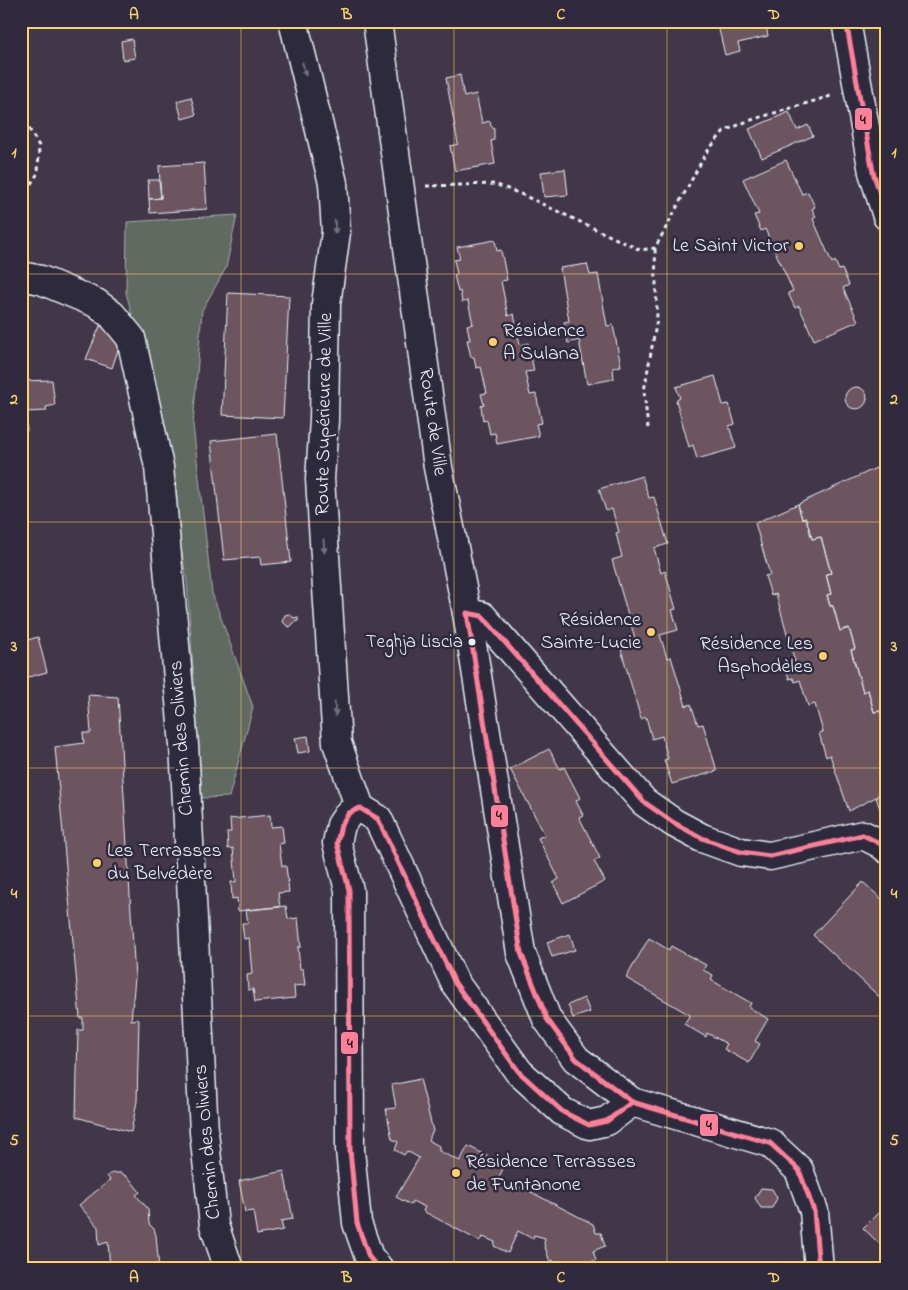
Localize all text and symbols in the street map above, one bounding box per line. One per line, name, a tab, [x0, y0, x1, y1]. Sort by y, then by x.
text: A	[129, 3, 139, 27]
text: B	[341, 3, 353, 27]
text: C	[557, 3, 566, 27]
text: D	[767, 3, 780, 27]
one-way arrow	[301, 61, 309, 76]
line badge: 4	[854, 107, 873, 131]
text: 4	[859, 110, 866, 131]
text: 1	[11, 141, 17, 165]
text: 1	[891, 141, 897, 165]
one-way arrow	[331, 220, 339, 236]
place label: Le Saint Victor	[673, 232, 790, 261]
marker: Le Saint Victor	[793, 240, 805, 252]
street label: Route Supérieure de Ville	[309, 312, 341, 516]
place label: Résidence A Sulana	[503, 317, 585, 369]
marker: Résidence A Sulana	[487, 336, 499, 348]
street label: Route de Ville	[410, 366, 454, 478]
text: 2	[9, 388, 18, 412]
text: 2	[889, 388, 898, 412]
one-way arrow	[321, 539, 329, 555]
place label: Résidence Sainte-Lucie	[541, 606, 641, 658]
marker: Résidence Sainte-Lucie	[645, 626, 657, 638]
place label: Teghja Liscia	[366, 629, 463, 658]
place label: Résidence Les Asphodèles	[700, 630, 813, 682]
text: 3	[10, 635, 18, 659]
text: 3	[890, 635, 898, 659]
marker: Teghja Liscia	[467, 637, 477, 647]
marker: Résidence Les Asphodèles	[817, 650, 829, 662]
street label: Chemin des Oliviers	[162, 659, 202, 817]
one-way arrow	[331, 701, 339, 717]
line badge: 4	[490, 804, 509, 828]
text: 4	[495, 806, 502, 827]
place label: Les Terrasses du Belvédère	[107, 837, 222, 889]
marker: Les Terrasses du Belvédère	[91, 857, 103, 869]
text: 4	[10, 882, 18, 906]
text: 4	[890, 882, 898, 906]
line badge: 4	[340, 1031, 359, 1055]
text: 4	[346, 1034, 353, 1055]
street label: Chemin des Oliviers	[187, 1063, 229, 1221]
line badge: 4	[699, 1113, 719, 1137]
text: 4	[705, 1116, 712, 1137]
text: 5	[9, 1129, 19, 1153]
text: 5	[889, 1129, 899, 1153]
place label: Résidence Terrasses de Funtanone	[466, 1148, 636, 1200]
marker: Résidence Terrasses de Funtanone	[450, 1167, 462, 1179]
text: A	[129, 1266, 139, 1290]
text: B	[341, 1266, 353, 1290]
text: C	[557, 1266, 566, 1290]
text: D	[767, 1266, 780, 1290]

